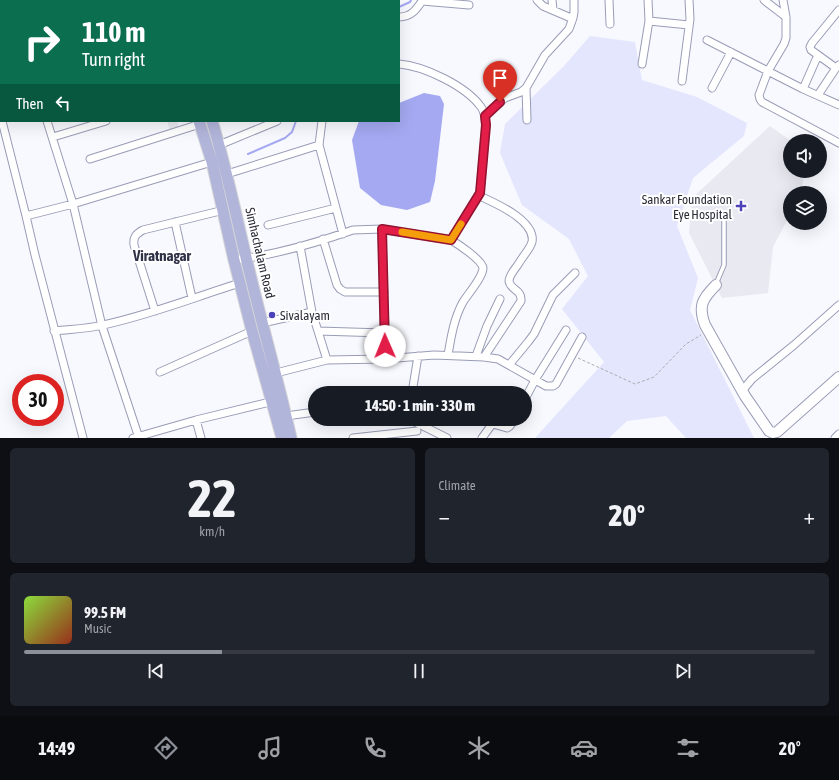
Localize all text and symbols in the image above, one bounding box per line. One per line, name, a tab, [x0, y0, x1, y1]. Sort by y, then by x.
icon: right	[16, 16, 68, 68]
text: 110 m	[82, 16, 145, 48]
text: Turn right	[82, 49, 145, 70]
pin	[483, 61, 517, 102]
icon: arrive	[489, 67, 511, 89]
icon: left	[52, 92, 74, 114]
text: Then	[16, 95, 44, 112]
map controls	[783, 134, 827, 230]
button: sound	[783, 134, 827, 178]
button: layers	[783, 186, 827, 230]
place label: Sankar Foundation Eye Hospital	[642, 192, 733, 222]
marker: Sankar Foundation Eye Hospital	[735, 200, 747, 212]
street label: Simhachalam Road	[242, 206, 278, 300]
district label: Viratnagar	[132, 247, 192, 264]
place label: Sivalayam	[280, 308, 330, 323]
marker: Sivalayam	[267, 310, 277, 320]
position arrow	[364, 325, 406, 367]
speed limit sign: 30	[12, 374, 64, 426]
text: 14:50 · 1 min · 330 m	[365, 397, 475, 414]
text: 22	[188, 468, 237, 528]
text: Climate	[439, 478, 476, 493]
text: 20°	[609, 498, 645, 532]
text: −	[439, 503, 450, 529]
text: +	[804, 503, 815, 529]
text: km/h	[199, 524, 225, 539]
text: 99.5 FM	[84, 604, 126, 621]
text: Music	[84, 621, 111, 636]
icon: previous	[145, 660, 167, 682]
icon: pause	[408, 660, 430, 682]
icon: next	[672, 660, 694, 682]
icon: directions	[152, 734, 180, 762]
icon: music	[256, 734, 284, 762]
icon: phone	[361, 734, 389, 762]
icon: climate	[465, 734, 493, 762]
icon: car	[570, 734, 598, 762]
icon: filters	[674, 734, 702, 762]
text: 14:49	[38, 738, 75, 759]
text: 20°	[779, 738, 801, 759]

